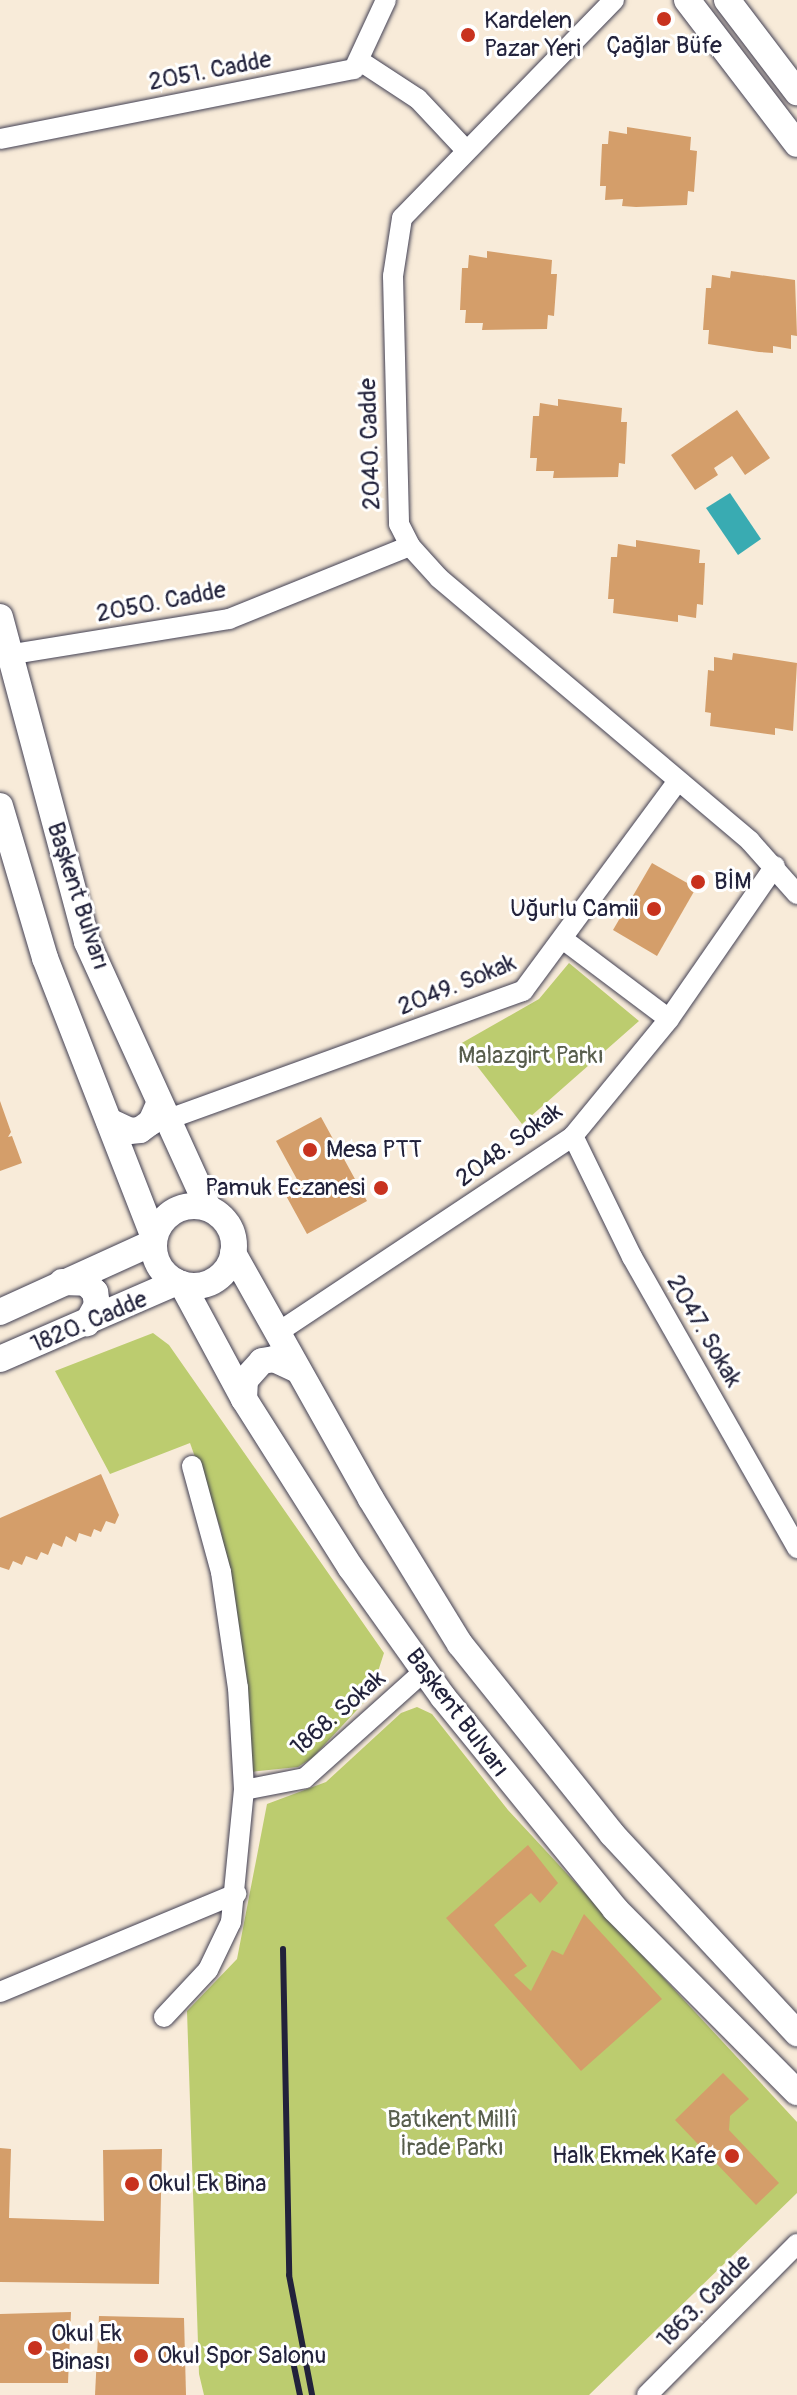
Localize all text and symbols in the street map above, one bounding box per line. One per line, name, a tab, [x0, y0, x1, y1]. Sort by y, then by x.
place label: Kardelen Pazar Yeri	[484, 7, 581, 63]
marker: Çağlar Büfe	[655, 10, 673, 28]
marker: Kardelen Pazar Yeri	[459, 26, 477, 44]
place label: Çağlar Büfe	[606, 32, 722, 60]
street label: 2051. Cadde	[146, 45, 274, 97]
street label: 2040. Cadde	[353, 377, 387, 511]
street label: 2050. Cadde	[94, 575, 228, 629]
street label: Başkent Bulvarı	[41, 819, 115, 973]
place label: BİM	[714, 868, 752, 896]
marker: BİM	[689, 873, 707, 891]
place label: Uğurlu Camii	[510, 895, 638, 923]
marker: Uğurlu Camii	[645, 900, 663, 918]
street label: 2049. Sokak	[394, 948, 520, 1022]
park label: Malazgirt Parkı	[458, 1042, 604, 1070]
street label: 2048. Sokak	[450, 1097, 568, 1193]
place label: Mesa PTT	[326, 1136, 422, 1164]
marker: Mesa PTT	[301, 1141, 319, 1159]
place label: Pamuk Eczanesi	[205, 1174, 365, 1202]
marker: Pamuk Eczanesi	[372, 1179, 390, 1197]
street label: 2047. Sokak	[660, 1270, 748, 1392]
street label: 1820. Cadde	[27, 1285, 151, 1359]
street label: Başkent Bulvarı	[399, 1643, 515, 1783]
street label: 1868. Sokak	[285, 1664, 391, 1762]
park label: Batıkent Millî İrade Parkı	[387, 2106, 517, 2162]
place label: Halk Ekmek Kafe	[552, 2142, 716, 2170]
marker: Halk Ekmek Kafe	[723, 2147, 741, 2165]
place label: Okul Ek Bina	[148, 2170, 266, 2198]
marker: Okul Ek Bina	[123, 2175, 141, 2193]
street label: 1863. Cadde	[651, 2248, 757, 2354]
place label: Okul Ek Binası	[51, 2320, 122, 2376]
marker: Okul Ek Binası	[26, 2339, 44, 2357]
place label: Okul Spor Salonu	[157, 2342, 326, 2370]
marker: Okul Spor Salonu	[132, 2347, 150, 2365]

